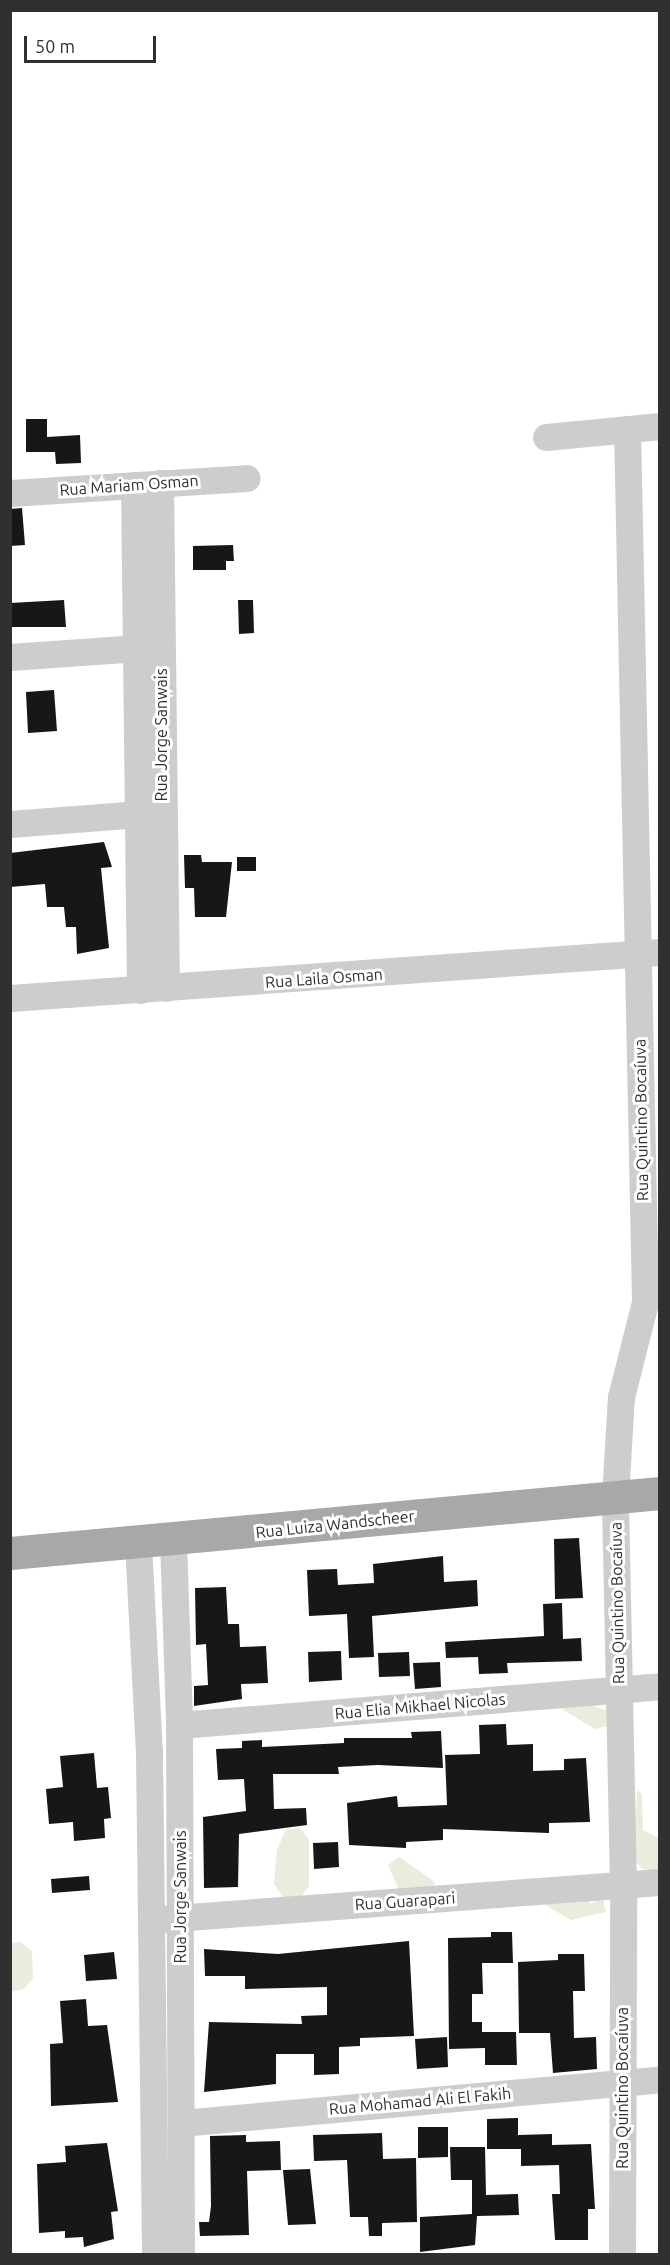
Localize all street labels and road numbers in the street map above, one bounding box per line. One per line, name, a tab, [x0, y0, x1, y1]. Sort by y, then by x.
street label: Rua Mariam Osman	[59, 471, 199, 499]
street label: Rua Jorge Sanwais	[151, 668, 171, 802]
street label: Rua Laila Osman	[265, 964, 383, 992]
street label: Rua Quintino Bocaíuva	[630, 1039, 652, 1201]
street label: Rua Luiza Wandscheer	[255, 1506, 415, 1542]
street label: Rua Quintino Bocaíuva	[606, 1522, 628, 1684]
street label: Rua Elia Mikhael Nicolas	[334, 1689, 506, 1723]
street label: Rua Jorge Sanwais	[170, 1830, 190, 1964]
street label: Rua Guarapari	[354, 1888, 456, 1914]
street label: Rua Quintino Bocaíuva	[612, 2007, 632, 2169]
street label: Rua Mohamad Ali El Fakih	[328, 2083, 512, 2119]

